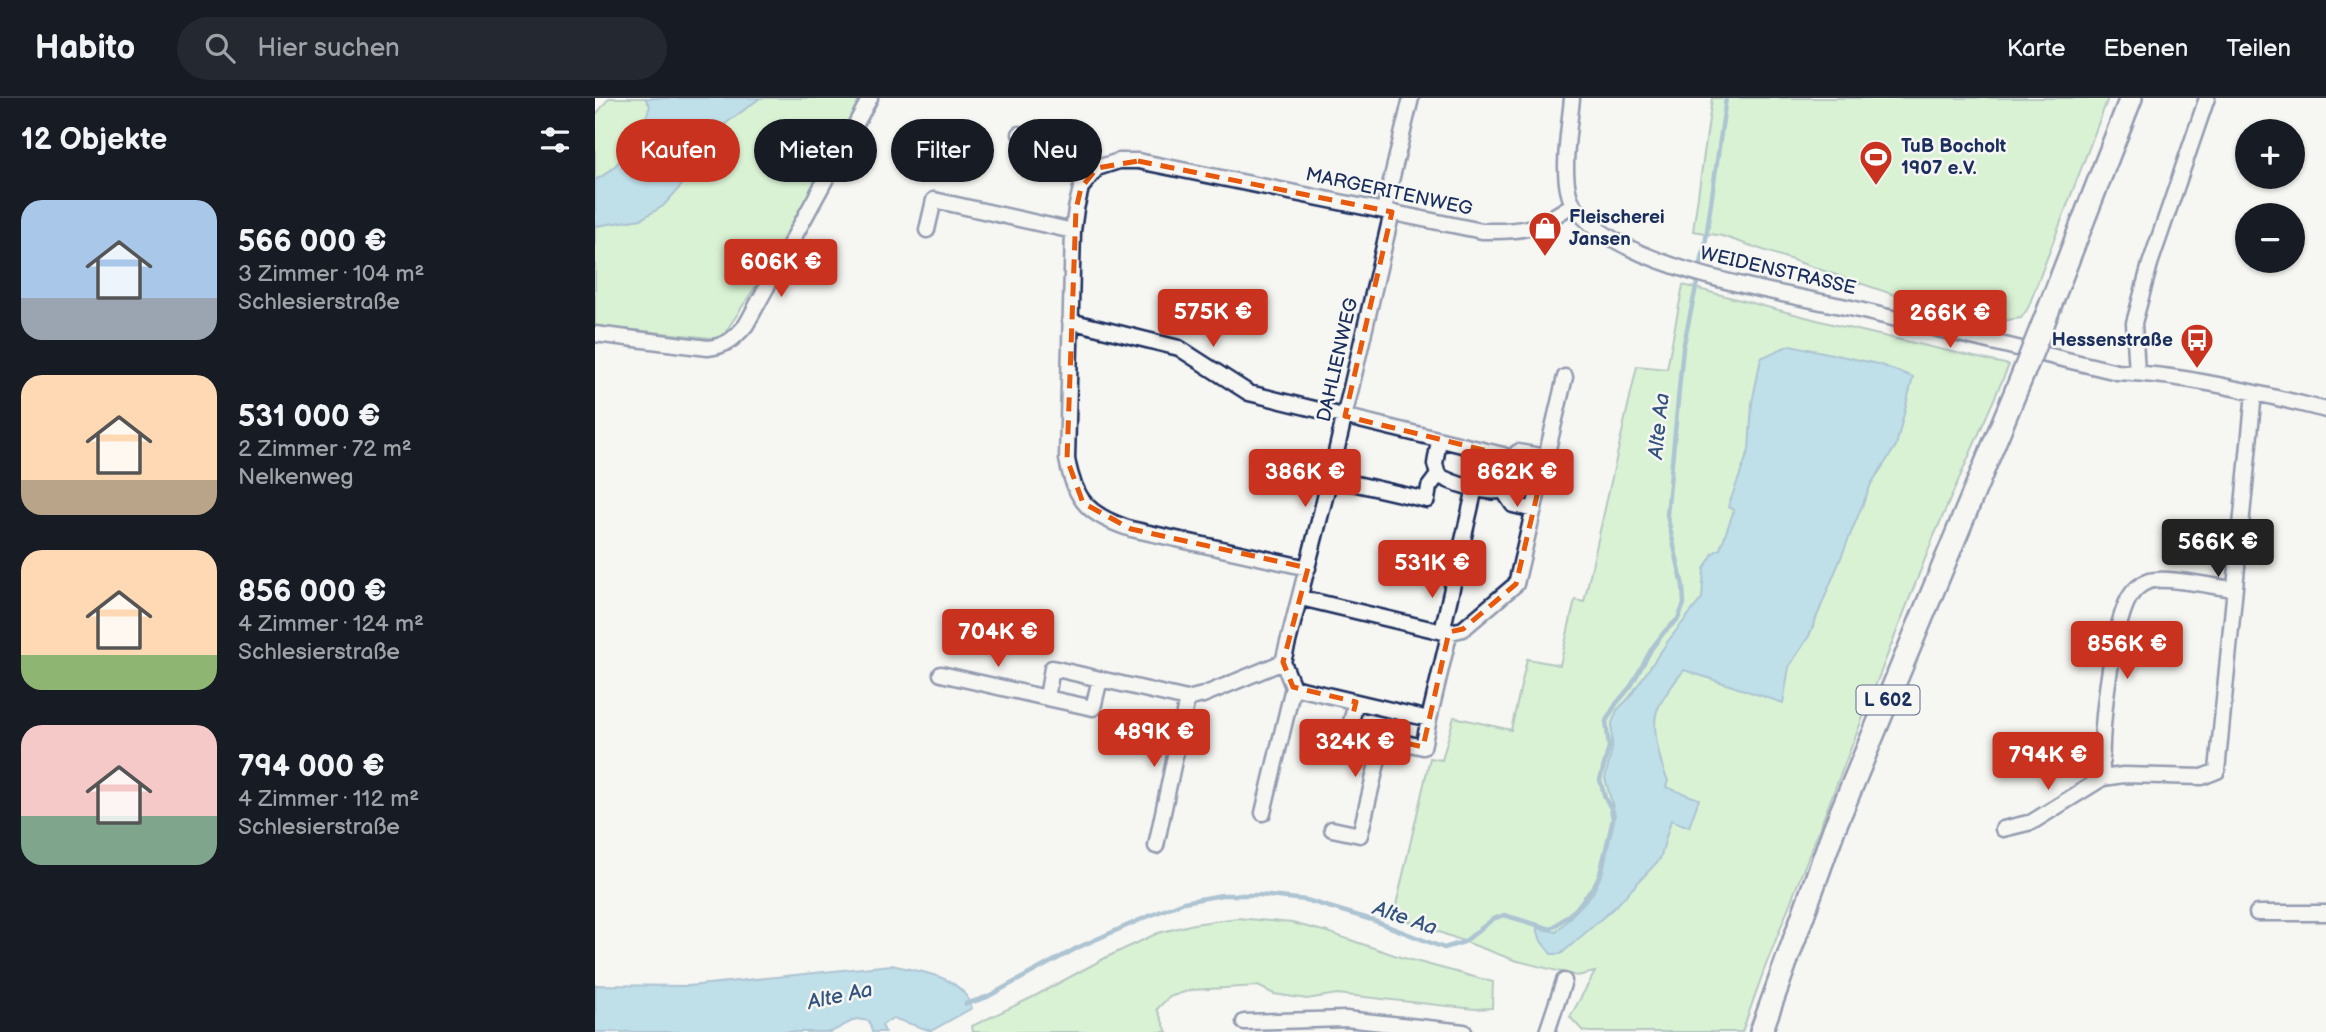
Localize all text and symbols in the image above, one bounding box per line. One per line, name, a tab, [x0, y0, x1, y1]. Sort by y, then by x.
search box	[177, 17, 667, 80]
text: Habito	[35, 28, 135, 68]
icon: search	[201, 29, 239, 67]
text: Hier suchen	[257, 33, 400, 64]
text: Karte	[2007, 34, 2065, 63]
text: Ebenen	[2103, 34, 2188, 63]
text: Teilen	[2226, 34, 2291, 63]
chip: Kaufen	[616, 119, 740, 182]
chip: Mieten	[754, 119, 877, 182]
chip: Filter	[891, 119, 994, 182]
chip: Neu	[1008, 119, 1102, 182]
map controls	[2235, 119, 2305, 273]
button: +	[2235, 119, 2305, 189]
icon: filters	[536, 121, 574, 159]
text: 12 Objekte	[21, 122, 167, 158]
place label: TuB Bocholt 1907 e.V.	[1901, 135, 2007, 180]
sports icon: TuB Bocholt 1907 e.V.	[1857, 138, 1895, 187]
street label: MARGERITENWEG	[1304, 163, 1474, 221]
button: −	[2235, 203, 2305, 273]
place label: Fleischerei Jansen	[1569, 206, 1665, 251]
shop icon: Fleischerei Jansen	[1526, 209, 1564, 258]
text: 566 000 €	[238, 224, 387, 260]
icon: home	[77, 228, 161, 312]
pin: 606K €	[724, 240, 838, 299]
street label: WEIDENSTRASSE	[1698, 242, 1858, 300]
text: 606K €	[740, 248, 822, 276]
text: 3 Zimmer · 104 m²	[238, 260, 424, 288]
text: Schlesierstraße	[238, 288, 400, 316]
pin: 575K €	[1156, 289, 1270, 349]
pin: 266K €	[1893, 290, 2007, 350]
street label: DAHLIENWEG	[1313, 296, 1363, 424]
text: 575K €	[1174, 298, 1252, 326]
text: 266K €	[1910, 299, 1990, 327]
bus stop icon: Hessenstraße	[2178, 321, 2216, 370]
place label: Hessenstraße	[2052, 329, 2173, 352]
water label: Alte Aa	[1643, 392, 1675, 461]
text: 531 000 €	[238, 399, 380, 435]
icon: home	[77, 403, 161, 487]
text: 2 Zimmer · 72 m²	[238, 435, 412, 463]
pin: 386K €	[1248, 450, 1362, 509]
pin: 862K €	[1460, 450, 1574, 509]
text: 386K €	[1265, 458, 1345, 486]
text: 862K €	[1477, 458, 1557, 486]
text: Nelkenweg	[238, 463, 354, 491]
pin: 566K €	[2161, 519, 2275, 579]
text: 566K €	[2178, 528, 2258, 556]
pin: 531K €	[1375, 540, 1489, 600]
text: 531K €	[1394, 549, 1470, 577]
text: 856 000 €	[238, 574, 386, 610]
icon: home	[77, 578, 161, 662]
text: 4 Zimmer · 124 m²	[238, 610, 424, 638]
pin: 704K €	[941, 610, 1055, 669]
text: 704K €	[958, 618, 1038, 646]
pin: 856K €	[2070, 622, 2184, 681]
text: 856K €	[2087, 630, 2167, 658]
text: Schlesierstraße	[238, 638, 400, 666]
road number: L 602	[1857, 686, 1919, 714]
pin: 489K €	[1097, 710, 1211, 769]
text: 489K €	[1114, 718, 1194, 746]
pin: 324K €	[1298, 720, 1412, 779]
text: 324K €	[1315, 728, 1395, 756]
pin: 794K €	[1991, 732, 2105, 792]
text: 794K €	[2009, 741, 2087, 769]
text: 794 000 €	[238, 749, 385, 785]
icon: home	[77, 753, 161, 837]
text: 4 Zimmer · 112 m²	[238, 785, 419, 813]
text: Schlesierstraße	[238, 813, 400, 841]
water label: Alte Aa	[1369, 895, 1440, 941]
water label: Alte Aa	[804, 977, 875, 1015]

